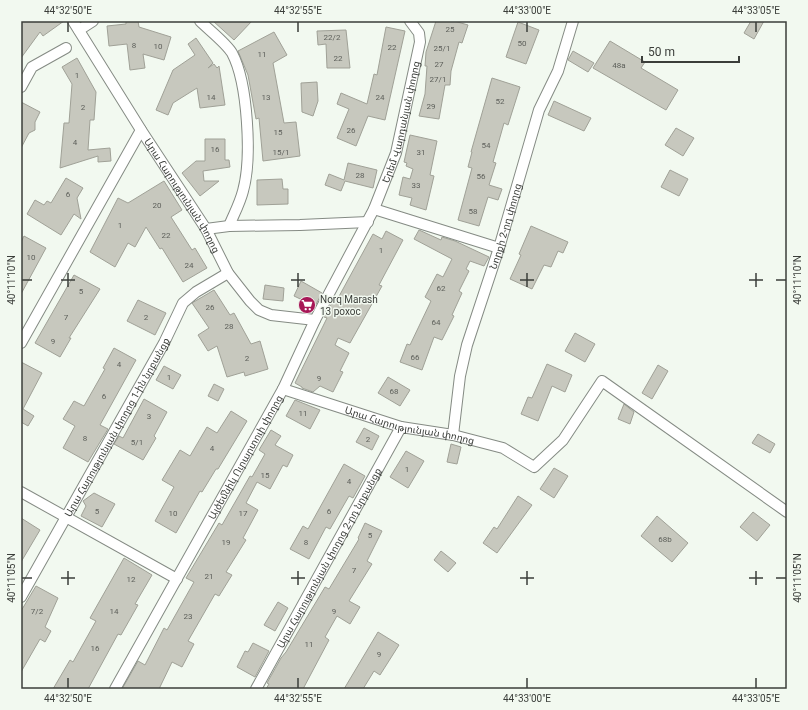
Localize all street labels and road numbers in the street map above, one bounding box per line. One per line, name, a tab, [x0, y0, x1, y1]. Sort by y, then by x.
street label: Երեմ Վարդանյան փողոց	[380, 60, 422, 185]
street label: Արա Հարությունյան փողոց	[142, 136, 222, 255]
street label: Նորքի 2-րդ փողոց	[487, 182, 523, 271]
street label: Արա Հարությունյան փողոց 1-ին նրբանցք	[62, 336, 172, 519]
street label: Այծեմնիկ Ուրարտուի փողոց	[206, 393, 285, 521]
street label: Արա Հարությունյան փողոց	[343, 404, 476, 446]
street label: Արա Հարությունյան փողոց 2-րդ նրբանցք	[275, 466, 383, 650]

